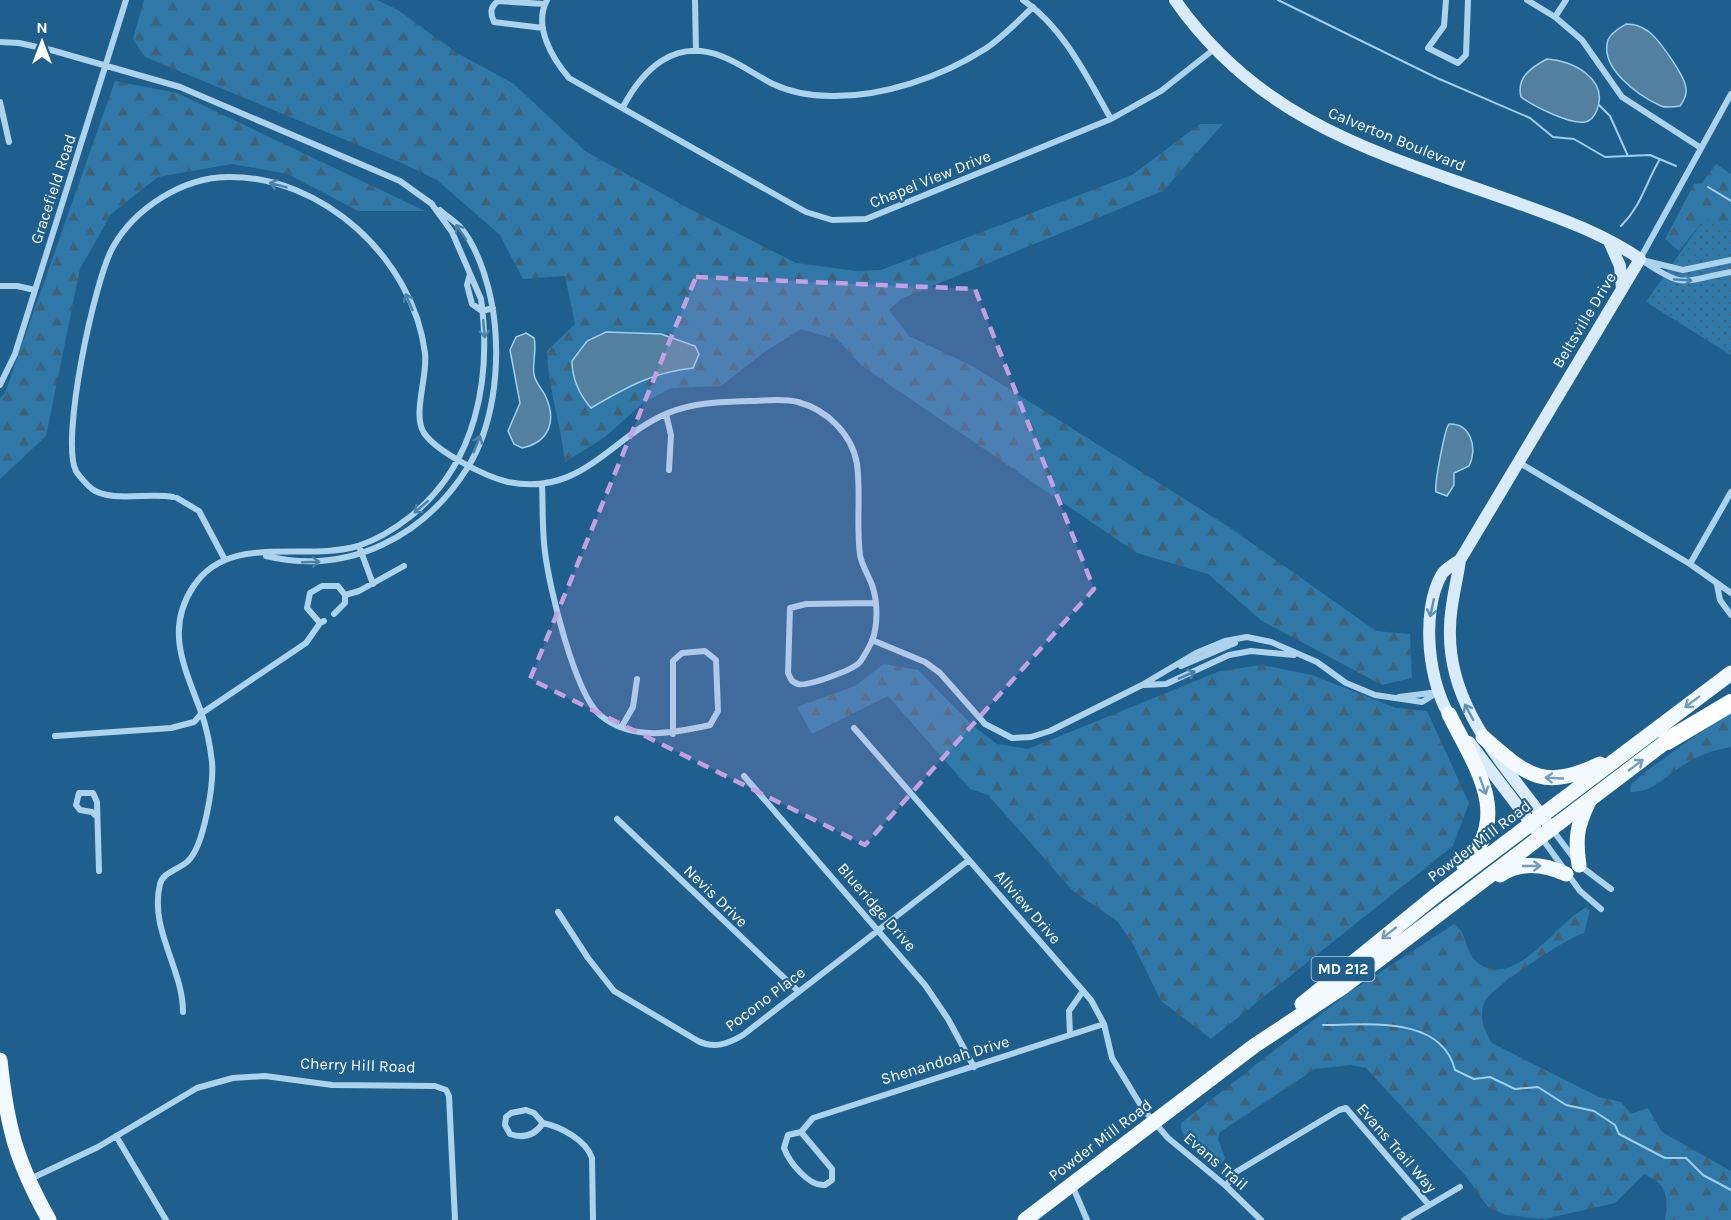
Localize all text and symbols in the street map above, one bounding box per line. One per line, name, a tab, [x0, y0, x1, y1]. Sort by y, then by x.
north arrow	[12, 12, 72, 72]
text: N	[36, 18, 48, 37]
street label: Calverton Boulevard	[1326, 103, 1468, 175]
street label: Gracefield Road	[26, 132, 80, 246]
street label: Chapel View Drive	[867, 146, 993, 212]
one-way arrow	[269, 179, 288, 190]
one-way arrow	[455, 224, 467, 240]
street label: Beltsville Drive	[1548, 269, 1620, 371]
one-way arrow	[1673, 275, 1693, 286]
one-way arrow	[403, 293, 415, 311]
one-way arrow	[479, 319, 490, 339]
one-way arrow	[472, 435, 483, 454]
one-way arrow	[414, 500, 429, 514]
one-way arrow	[301, 556, 320, 567]
one-way arrow	[1426, 598, 1437, 618]
one-way arrow	[1177, 668, 1195, 680]
one-way arrow	[1685, 696, 1701, 709]
one-way arrow	[1463, 704, 1475, 721]
one-way arrow	[1628, 759, 1644, 772]
one-way arrow	[1544, 772, 1564, 783]
one-way arrow	[1478, 776, 1489, 795]
street label: Powder Mill Road	[1424, 796, 1534, 886]
street label: Blueridge Drive	[833, 859, 921, 955]
one-way arrow	[1522, 860, 1542, 872]
street label: Nevis Drive	[680, 861, 752, 931]
street label: Allview Drive	[991, 866, 1065, 948]
one-way arrow	[1381, 926, 1397, 939]
road number: MD 212	[1312, 957, 1374, 981]
street label: Pocono Place	[721, 963, 809, 1035]
street label: Shenandoah Drive	[878, 1031, 1012, 1089]
street label: Cherry Hill Road	[300, 1053, 416, 1077]
street label: Powder Mill Road	[1045, 1095, 1155, 1185]
street label: Evans Trail Way	[1353, 1099, 1441, 1197]
street label: Evans Trail	[1180, 1128, 1252, 1194]

